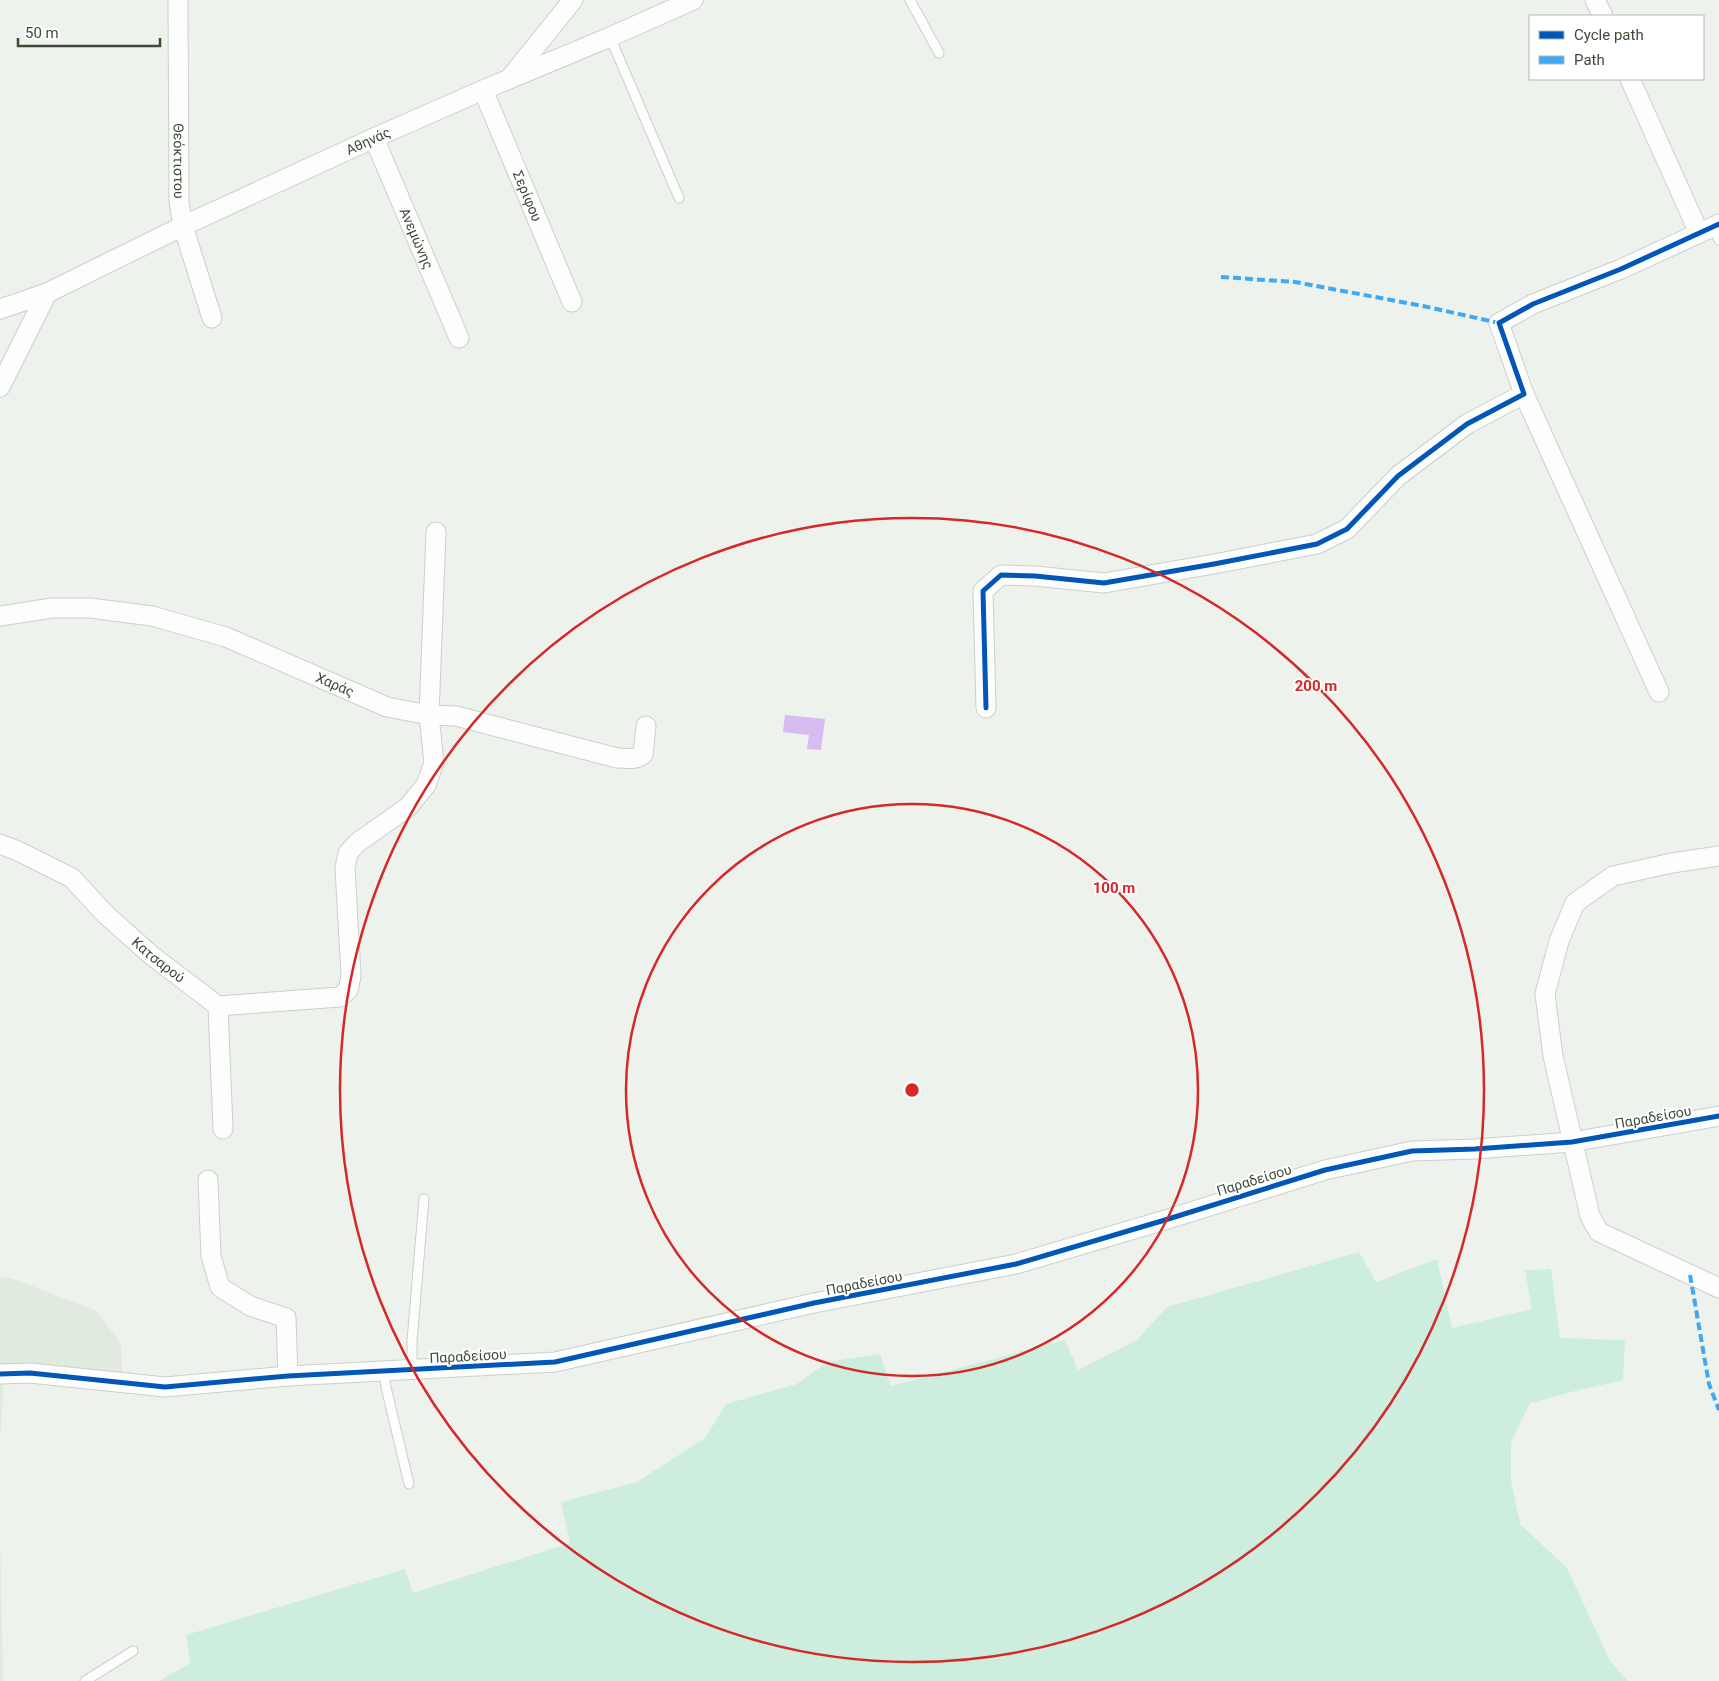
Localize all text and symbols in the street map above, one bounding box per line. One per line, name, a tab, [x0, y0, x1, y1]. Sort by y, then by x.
scale bar	[18, 15, 160, 47]
legend	[1529, 15, 1704, 80]
text: 50 m	[25, 24, 59, 42]
text: Cycle path	[1574, 26, 1644, 44]
text: Path	[1574, 51, 1605, 69]
street label: Θεόκτιστου	[171, 123, 187, 199]
street label: Αθηνάς	[343, 124, 393, 158]
street label: Σερίφου	[510, 168, 545, 224]
street label: Ανεμώνης	[397, 205, 437, 271]
street label: Χαράς	[314, 669, 357, 700]
text: 200 m	[1295, 677, 1337, 695]
text: 100 m	[1093, 879, 1135, 897]
street label: Κατσαρού	[129, 934, 188, 986]
centre of rings	[903, 1081, 921, 1099]
street label: Παραδείσου	[1614, 1102, 1692, 1132]
street label: Παραδείσου	[1215, 1161, 1293, 1199]
street label: Παραδείσου	[825, 1268, 903, 1298]
street label: Παραδείσου	[429, 1346, 507, 1366]

